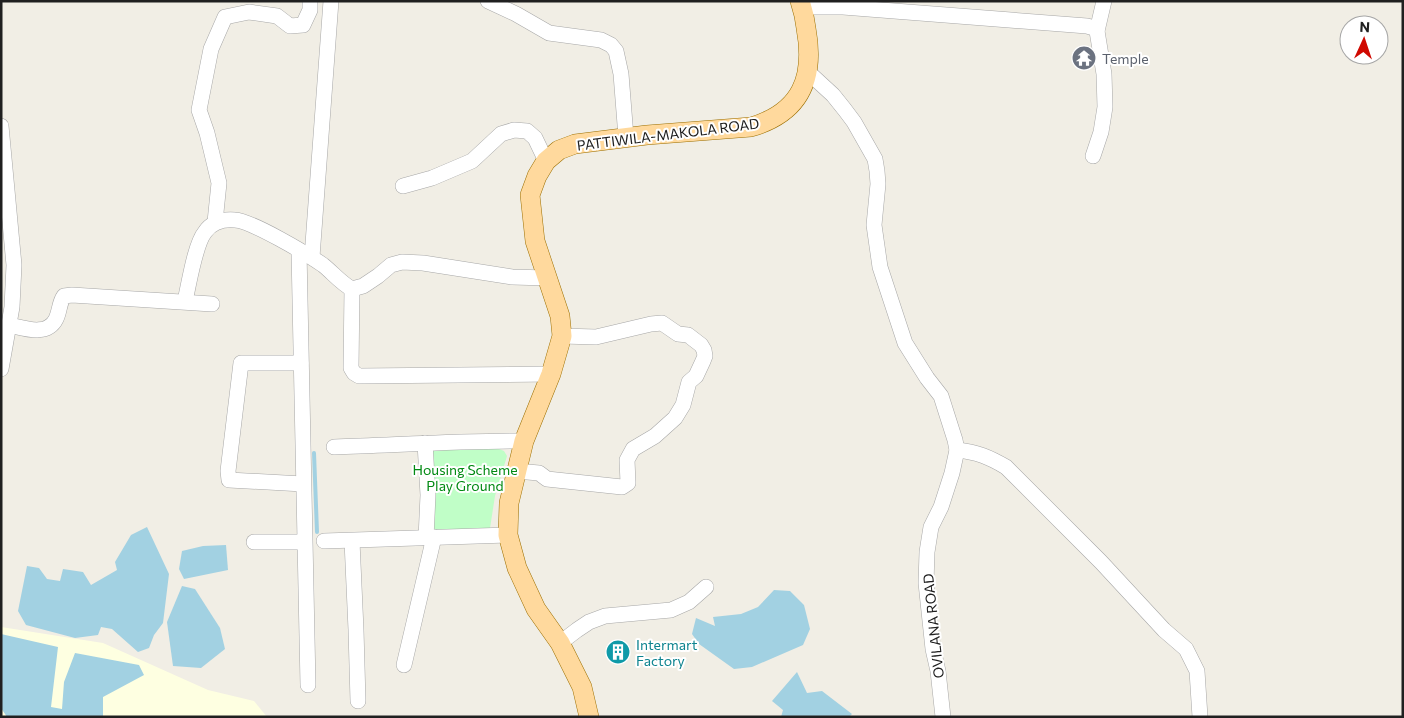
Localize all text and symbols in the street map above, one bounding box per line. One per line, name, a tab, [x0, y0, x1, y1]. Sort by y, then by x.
north arrow	[1339, 15, 1389, 65]
text: N	[1359, 18, 1370, 35]
temple icon: Temple	[1071, 45, 1097, 71]
place label: Temple	[1102, 50, 1149, 67]
street label: PATTIWILA-MAKOLA ROAD	[576, 114, 760, 154]
park label: Housing Scheme Play Ground	[412, 461, 518, 494]
street label: OVILANA ROAD	[919, 573, 947, 679]
place label: Intermart Factory	[636, 636, 698, 669]
building icon: Intermart Factory	[605, 639, 631, 665]

